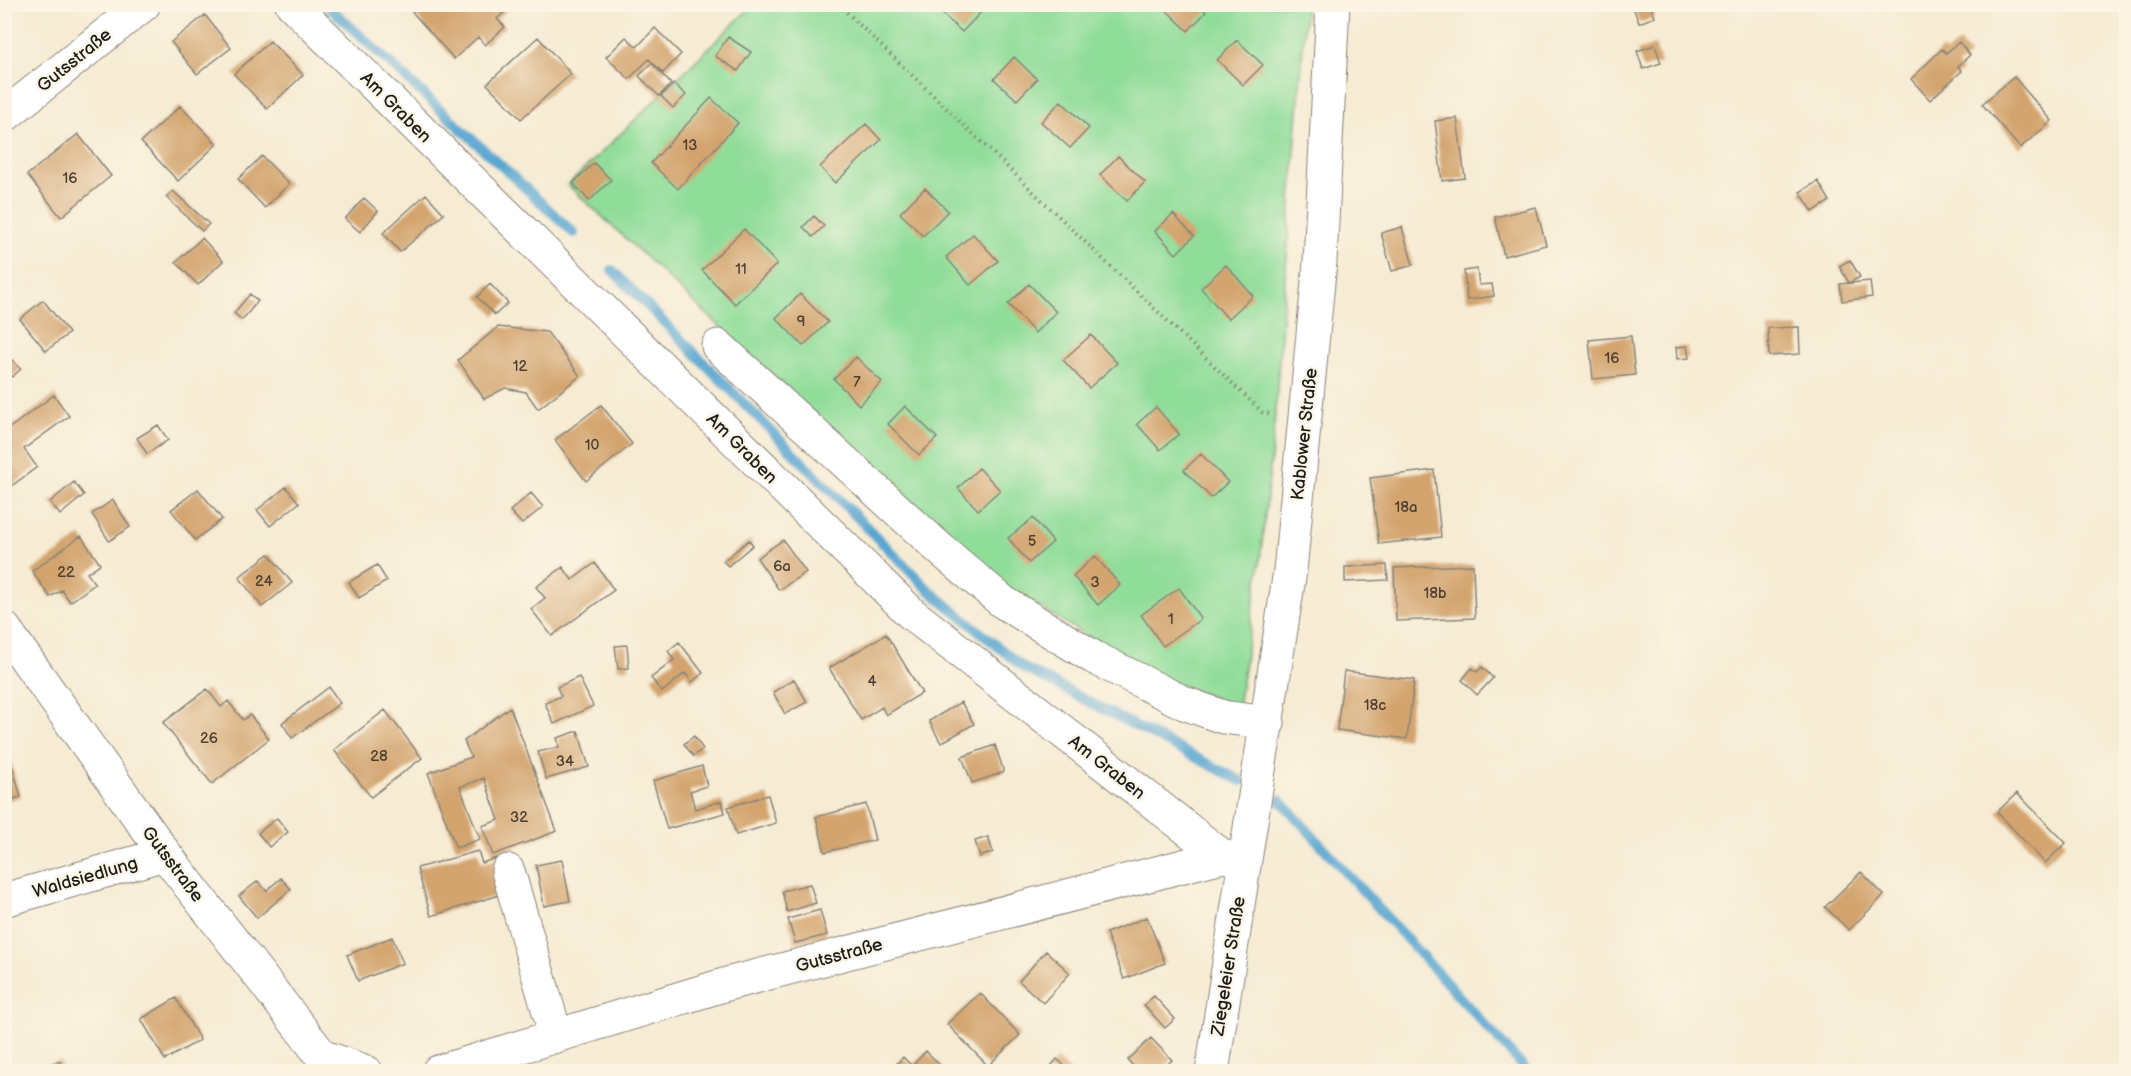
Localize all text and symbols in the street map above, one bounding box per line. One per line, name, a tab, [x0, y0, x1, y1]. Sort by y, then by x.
street label: Gutsstraße	[33, 24, 116, 97]
street label: Am Graben	[356, 68, 435, 147]
house number: 13	[682, 136, 698, 155]
house number: 16	[63, 169, 77, 188]
house number: 11	[735, 260, 747, 279]
house number: 9	[797, 312, 805, 331]
house number: 16	[1605, 349, 1619, 368]
house number: 12	[513, 357, 527, 376]
street label: Kablower Straße	[1287, 367, 1322, 501]
house number: 7	[853, 373, 861, 392]
street label: Am Graben	[702, 409, 781, 488]
house number: 10	[585, 436, 599, 455]
house number: 18a	[1394, 498, 1418, 517]
house number: 5	[1028, 532, 1036, 551]
house number: 6a	[773, 557, 791, 576]
house number: 22	[57, 563, 75, 582]
house number: 24	[255, 572, 273, 591]
house number: 3	[1090, 573, 1100, 592]
house number: 18b	[1424, 584, 1447, 603]
house number: 1	[1168, 610, 1174, 629]
house number: 4	[867, 672, 877, 691]
house number: 18c	[1364, 696, 1386, 715]
house number: 26	[200, 729, 218, 748]
street label: Am Graben	[1064, 731, 1149, 804]
house number: 28	[370, 747, 388, 766]
house number: 34	[556, 752, 574, 771]
house number: 32	[510, 808, 528, 827]
street label: Gutsstraße	[137, 822, 208, 907]
street label: Waldsiedlung	[30, 852, 140, 903]
street label: Ziegeleier Straße	[1207, 895, 1250, 1038]
street label: Gutsstraße	[793, 934, 885, 977]

